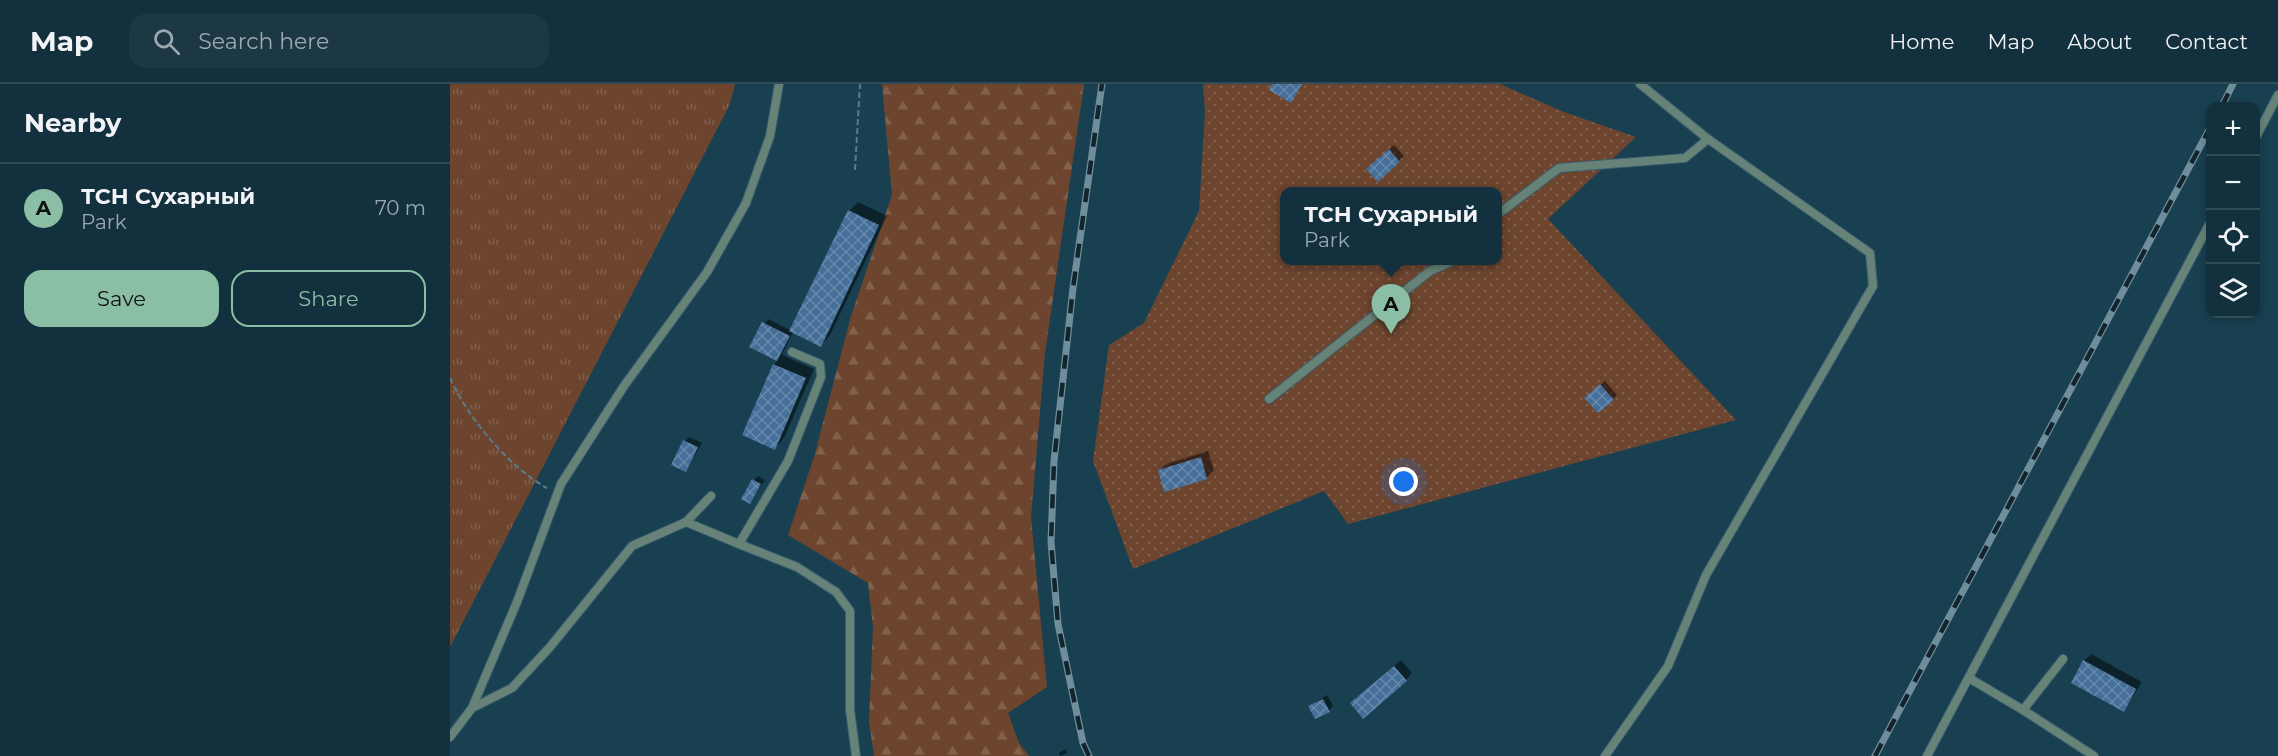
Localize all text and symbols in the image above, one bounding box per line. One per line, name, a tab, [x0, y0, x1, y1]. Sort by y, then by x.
search box	[129, 14, 549, 68]
text: Map	[30, 24, 93, 58]
icon: search	[150, 25, 183, 58]
text: Search here	[198, 28, 329, 55]
text: Home	[1889, 29, 1954, 54]
text: Map	[1987, 29, 2034, 54]
text: About	[2067, 29, 2132, 54]
text: Contact	[2165, 29, 2248, 54]
map controls	[2206, 102, 2260, 318]
button: +	[2206, 102, 2260, 156]
text: Nearby	[24, 107, 121, 139]
button: −	[2206, 156, 2260, 210]
text: ТСН Сухарный	[81, 183, 255, 210]
popup	[1280, 187, 1502, 265]
text: A	[36, 196, 51, 220]
text: 70 m	[375, 196, 426, 220]
text: ТСН Сухарный	[1304, 201, 1478, 228]
text: Park	[81, 210, 127, 234]
button: locate	[2206, 210, 2260, 264]
text: Park	[1304, 228, 1350, 252]
button: layers	[2206, 264, 2260, 318]
button: Save	[24, 270, 219, 327]
button: Share	[231, 270, 426, 327]
pin: A	[1372, 284, 1410, 334]
your location	[1389, 467, 1418, 496]

